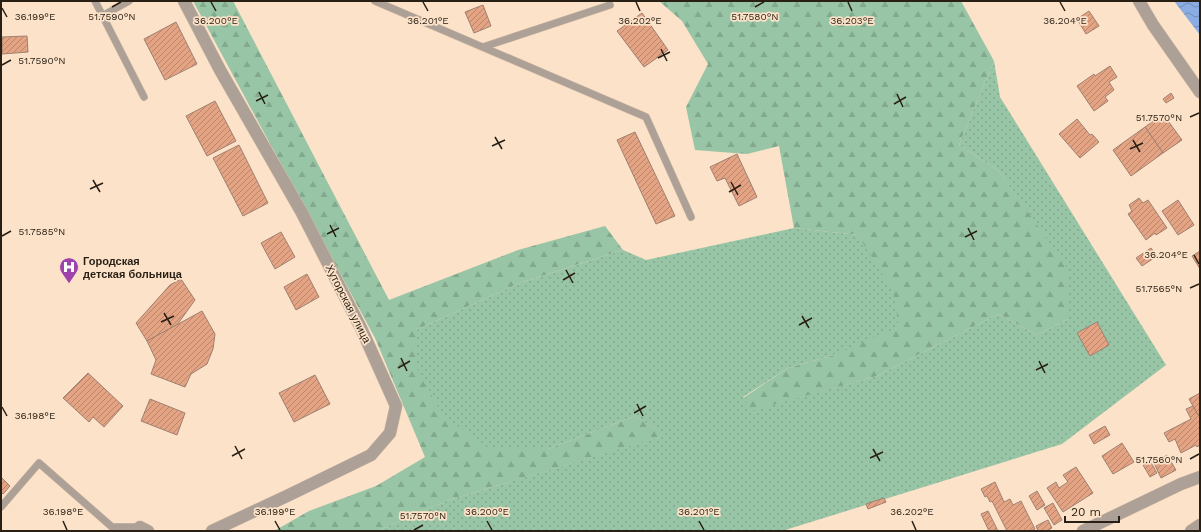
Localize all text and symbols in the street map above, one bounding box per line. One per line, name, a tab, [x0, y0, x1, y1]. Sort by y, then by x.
text: 36.199°E	[15, 11, 55, 22]
text: 51.7590°N	[88, 11, 136, 22]
text: 51.7580°N	[731, 11, 779, 22]
text: 36.200°E	[194, 15, 238, 26]
text: 36.201°E	[407, 15, 449, 26]
text: 36.202°E	[618, 15, 662, 26]
text: 36.203°E	[830, 15, 874, 26]
text: 36.204°E	[1043, 15, 1087, 26]
text: 51.7590°N	[18, 55, 66, 66]
text: 51.7570°N	[1136, 112, 1182, 123]
text: 51.7585°N	[19, 226, 65, 237]
text: 36.204°E	[1144, 249, 1188, 260]
place label: Городская детская больница	[83, 255, 183, 281]
hospital icon: Городская детская больница	[58, 256, 80, 284]
street label: Хуторская улица	[323, 263, 374, 346]
text: 51.7565°N	[1136, 283, 1182, 294]
text: 36.198°E	[15, 410, 55, 421]
text: 51.7560°N	[1135, 454, 1183, 465]
scale bar	[1065, 498, 1119, 524]
text: 20 m	[1071, 505, 1101, 519]
text: 36.198°E	[43, 506, 83, 517]
text: 36.199°E	[255, 506, 295, 517]
text: 36.200°E	[465, 506, 509, 517]
text: 36.201°E	[678, 506, 720, 517]
text: 36.202°E	[890, 506, 934, 517]
text: 51.7570°N	[400, 510, 446, 521]

